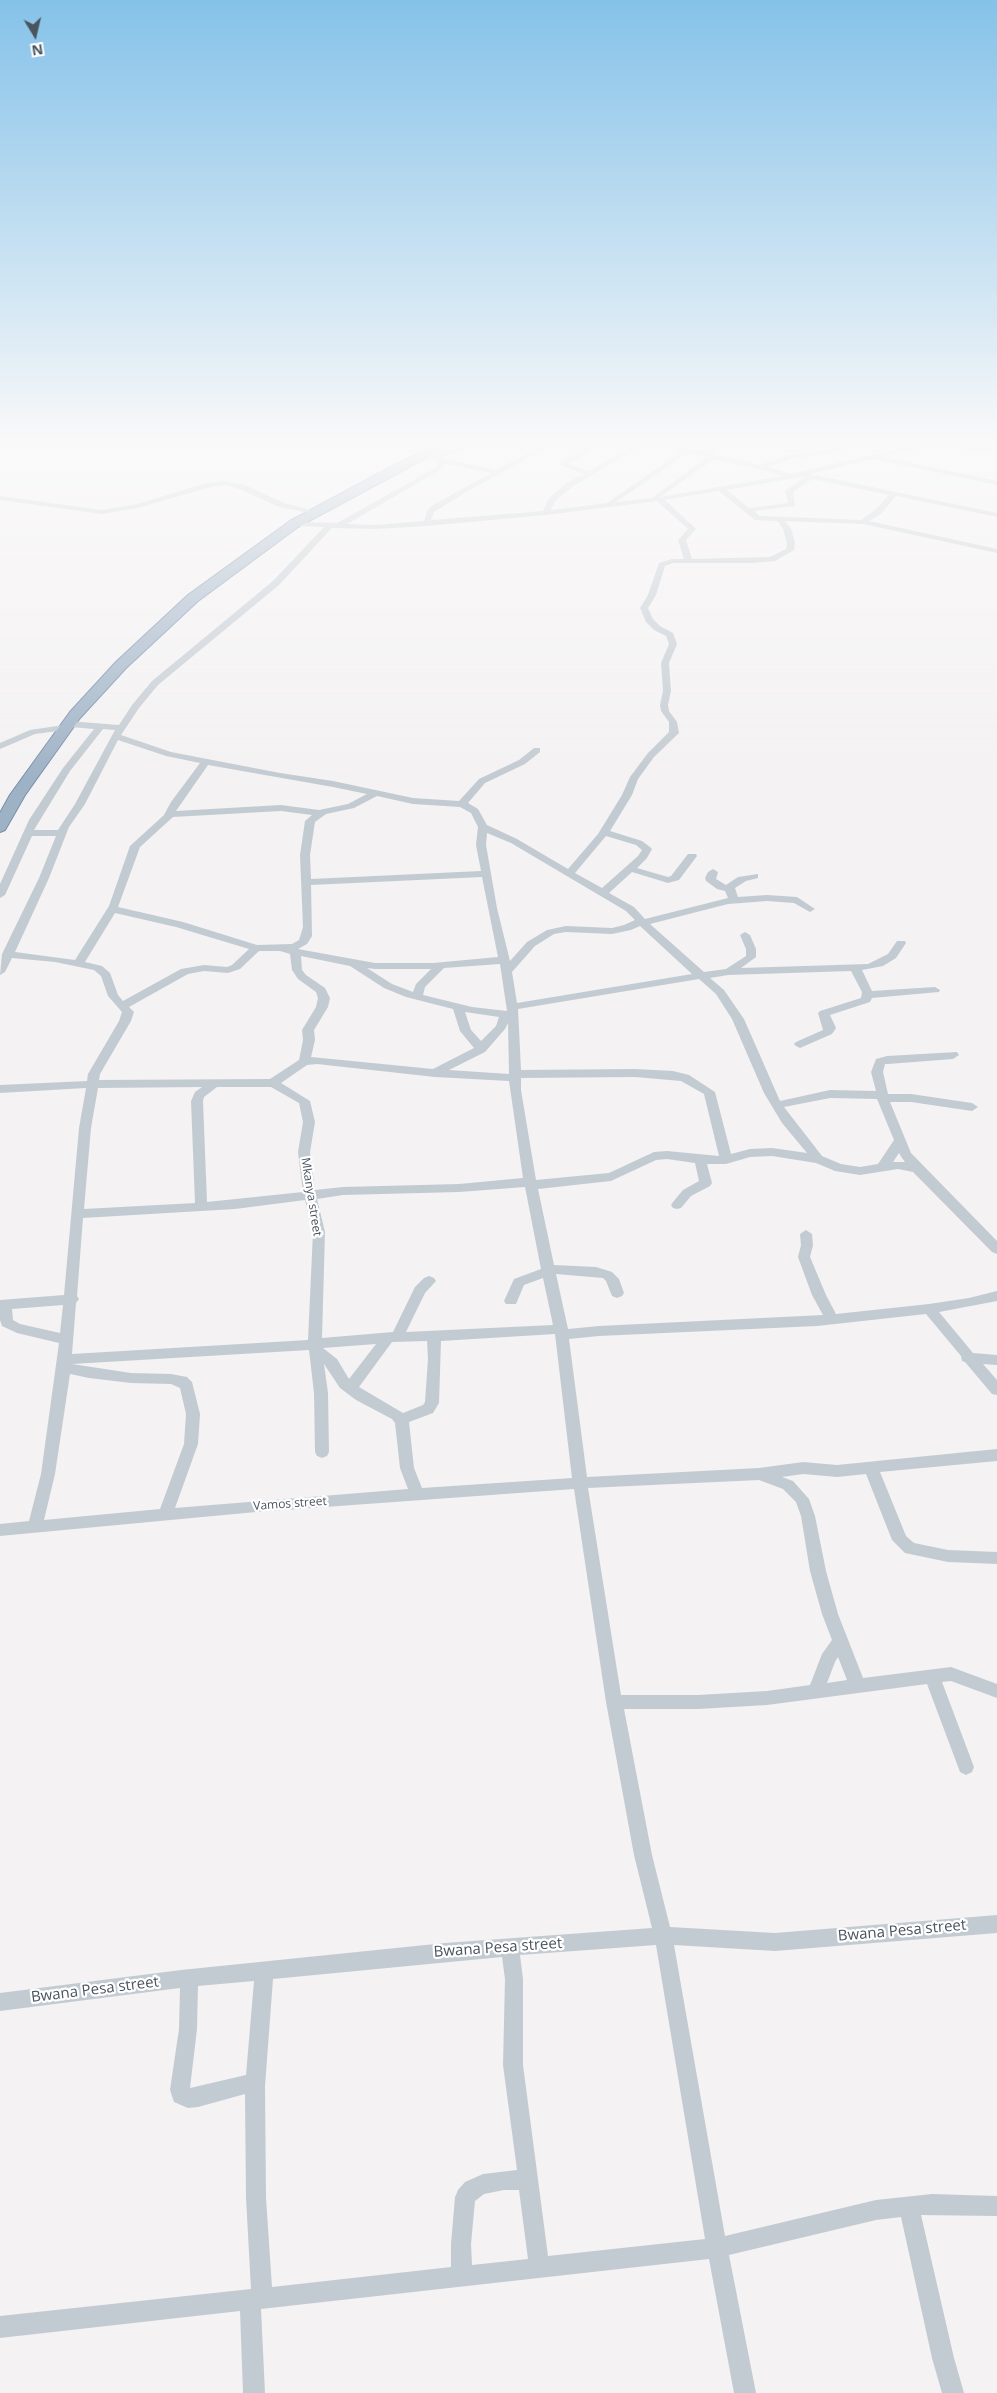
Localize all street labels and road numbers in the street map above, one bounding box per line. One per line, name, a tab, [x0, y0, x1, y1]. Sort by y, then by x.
street label: Mkanya street	[298, 1157, 324, 1237]
street label: Vamos street	[253, 1494, 327, 1514]
street label: Bwana Pesa street	[837, 1916, 967, 1946]
street label: Bwana Pesa street	[433, 1935, 563, 1961]
street label: Bwana Pesa street	[30, 1973, 160, 2007]

